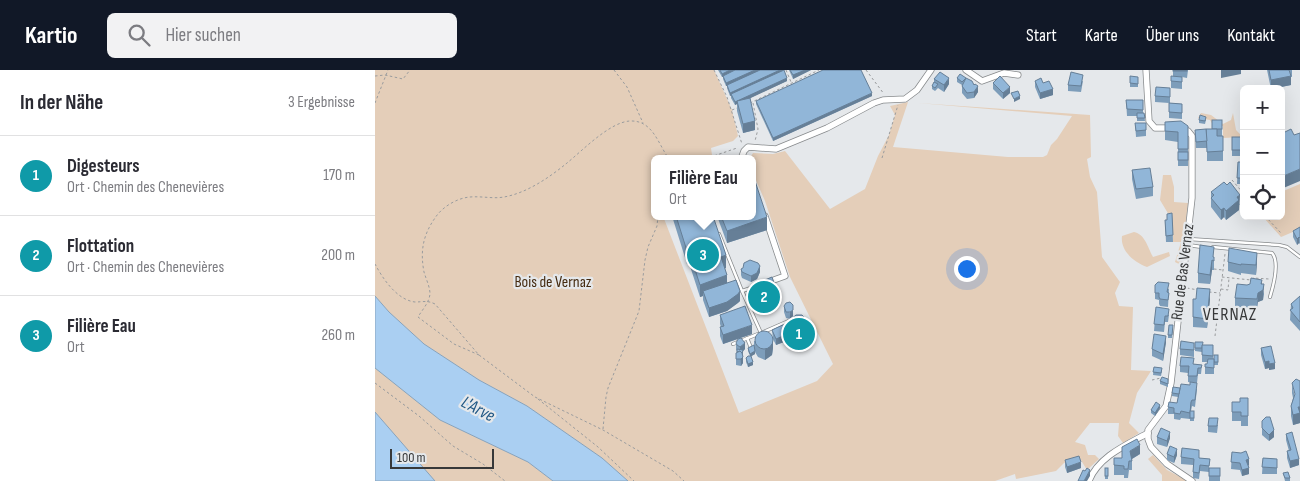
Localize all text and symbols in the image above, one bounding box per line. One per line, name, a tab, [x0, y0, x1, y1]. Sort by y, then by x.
search box	[107, 13, 457, 58]
text: Kartio	[25, 21, 77, 50]
icon: search	[125, 21, 153, 49]
text: Hier suchen	[165, 24, 241, 47]
text: Start	[1026, 25, 1057, 46]
text: Karte	[1085, 25, 1118, 46]
text: Über uns	[1146, 25, 1199, 46]
text: Kontakt	[1227, 25, 1275, 46]
map controls	[1240, 85, 1285, 220]
button: +	[1240, 85, 1285, 130]
text: In der Nähe	[20, 90, 103, 115]
text: 3 Ergebnisse	[288, 93, 355, 112]
button: −	[1240, 130, 1285, 175]
text: Digesteurs	[67, 155, 140, 178]
popup	[651, 155, 756, 220]
text: 1	[33, 166, 39, 185]
text: 170 m	[323, 166, 355, 185]
text: Filière Eau	[669, 167, 738, 190]
button: locate	[1240, 175, 1285, 220]
text: Ort · Chemin des Chenevières	[67, 178, 224, 197]
text: Ort	[669, 190, 687, 209]
street label: Rue de Bas Vernaz	[1168, 223, 1198, 321]
text: Flottation	[67, 235, 134, 258]
pin: 3	[687, 236, 719, 274]
text: 2	[32, 246, 40, 265]
text: 200 m	[321, 246, 355, 265]
your location	[954, 256, 980, 282]
text: Ort · Chemin des Chenevières	[67, 258, 224, 277]
park label: Bois de Vernaz	[514, 273, 592, 292]
pin: 2	[748, 278, 780, 316]
district label: VERNAZ	[1203, 304, 1257, 325]
text: Filière Eau	[67, 315, 136, 338]
pin: 1	[783, 315, 815, 353]
text: 3	[32, 326, 40, 345]
text: 260 m	[321, 326, 355, 345]
text: Ort	[67, 338, 85, 357]
water label: L'Arve	[458, 392, 498, 426]
scale bar	[390, 446, 494, 469]
text: 100 m	[397, 449, 426, 466]

